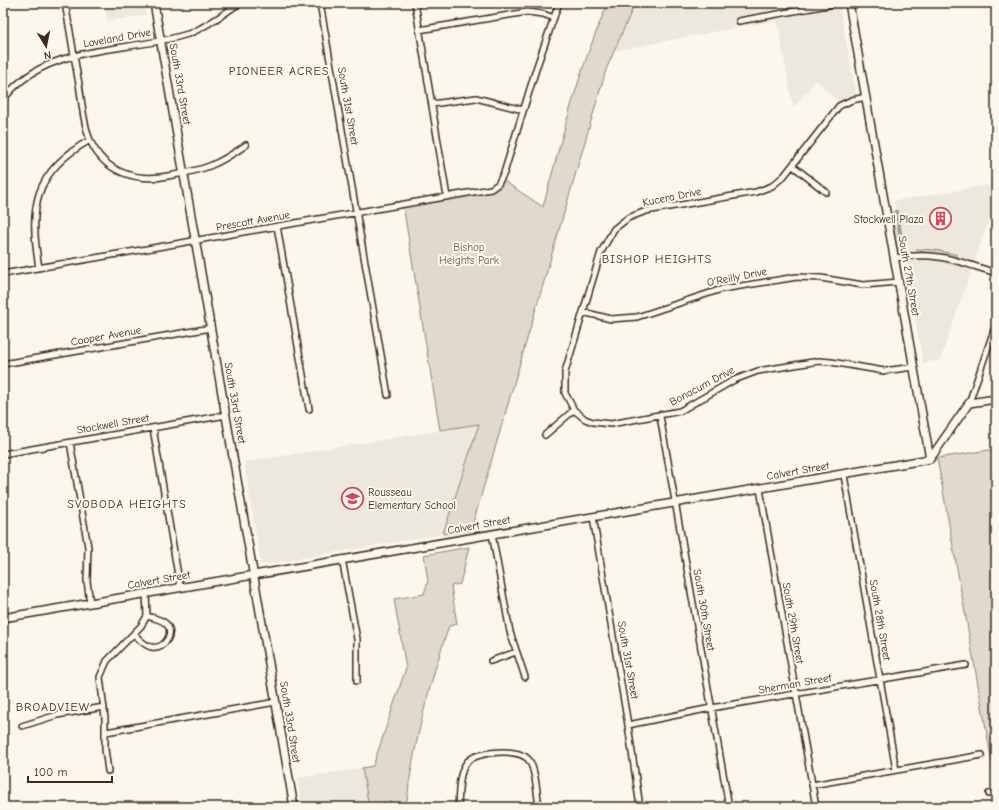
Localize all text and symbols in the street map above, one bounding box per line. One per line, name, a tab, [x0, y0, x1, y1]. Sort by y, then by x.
north arrow	[26, 26, 66, 66]
street label: Loveland Drive	[82, 26, 152, 50]
street label: South 33rd Street	[166, 42, 194, 127]
text: N	[43, 48, 52, 62]
district label: PIONEER ACRES	[229, 64, 329, 78]
street label: South 31st Street	[335, 66, 361, 147]
street label: Kucera Drive	[641, 185, 703, 209]
building icon: Stockwell Plaza	[927, 206, 953, 232]
street label: Prescott Avenue	[215, 208, 291, 234]
place label: Stockwell Plaza	[854, 213, 924, 226]
street label: South 27th Street	[896, 235, 923, 318]
park label: Bishop Heights Park	[439, 241, 500, 267]
district label: BISHOP HEIGHTS	[602, 252, 712, 266]
street label: O'Reilly Drive	[706, 265, 769, 289]
street label: Cooper Avenue	[70, 323, 143, 349]
street label: South 33rd Street	[221, 361, 249, 446]
street label: Bonacum Drive	[667, 363, 737, 409]
street label: Stockwell Street	[76, 411, 151, 437]
street label: Calvert Street	[766, 459, 831, 483]
school or university icon: Rousseau Elementary School	[340, 485, 366, 511]
place label: Rousseau Elementary School	[368, 486, 456, 512]
district label: SVOBODA HEIGHTS	[67, 497, 187, 511]
street label: Calvert Street	[447, 513, 512, 537]
street label: Calvert Street	[127, 568, 192, 592]
street label: South 30th Street	[690, 568, 718, 653]
street label: South 28th Street	[866, 579, 894, 662]
street label: South 29th Street	[779, 581, 807, 665]
street label: South 31st Street	[615, 620, 641, 701]
street label: Sherman Street	[757, 671, 833, 697]
street label: South 33rd Street	[277, 680, 303, 765]
district label: BROADVIEW	[16, 700, 90, 714]
scale bar	[28, 758, 112, 784]
text: 100 m	[34, 765, 67, 779]

